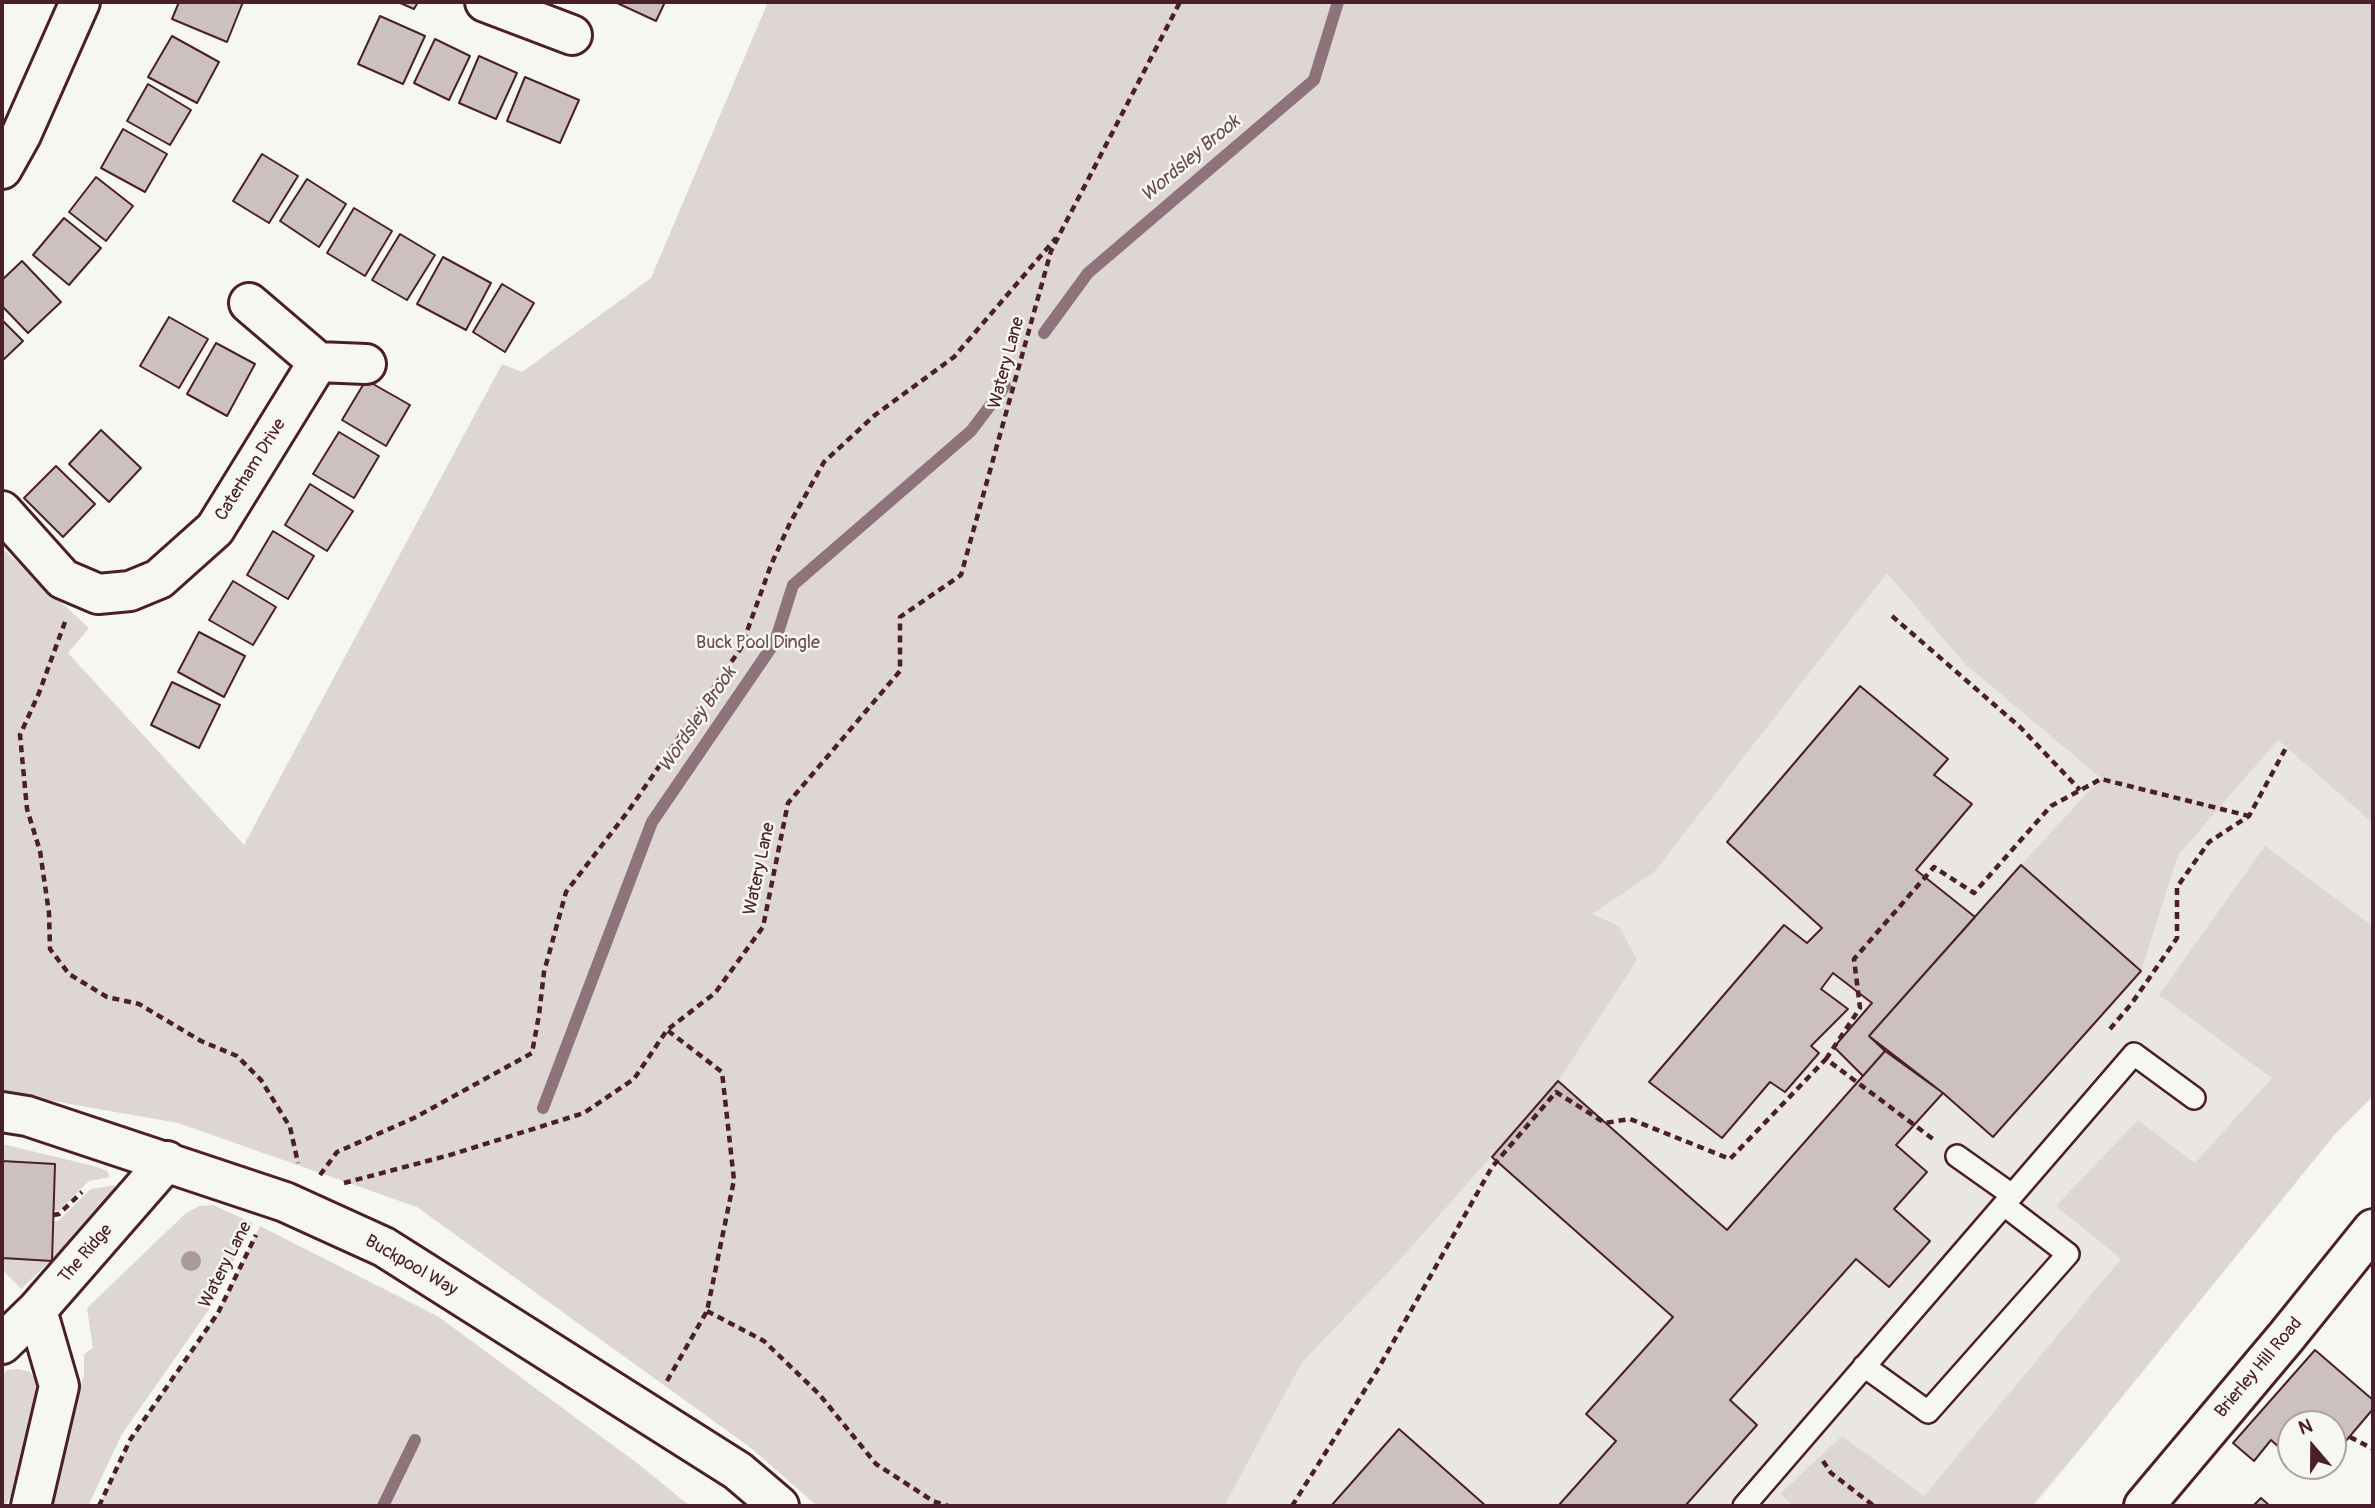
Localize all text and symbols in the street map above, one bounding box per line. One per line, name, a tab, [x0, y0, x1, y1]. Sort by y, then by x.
water label: Wordsley Brook	[1137, 111, 1245, 207]
street label: Watery Lane	[984, 315, 1030, 411]
street label: Caterham Drive	[211, 415, 291, 525]
park label: Buck Pool Dingle	[696, 632, 820, 654]
water label: Wordsley Brook	[654, 663, 742, 777]
street label: Watery Lane	[740, 821, 780, 917]
street label: Watery Lane	[195, 1218, 257, 1312]
street label: The Ridge	[54, 1220, 118, 1288]
street label: Buckpool Way	[361, 1231, 461, 1301]
street label: Brierley Hill Road	[2211, 1313, 2307, 1423]
north arrow	[2277, 1410, 2347, 1480]
text: N	[2295, 1414, 2316, 1441]

